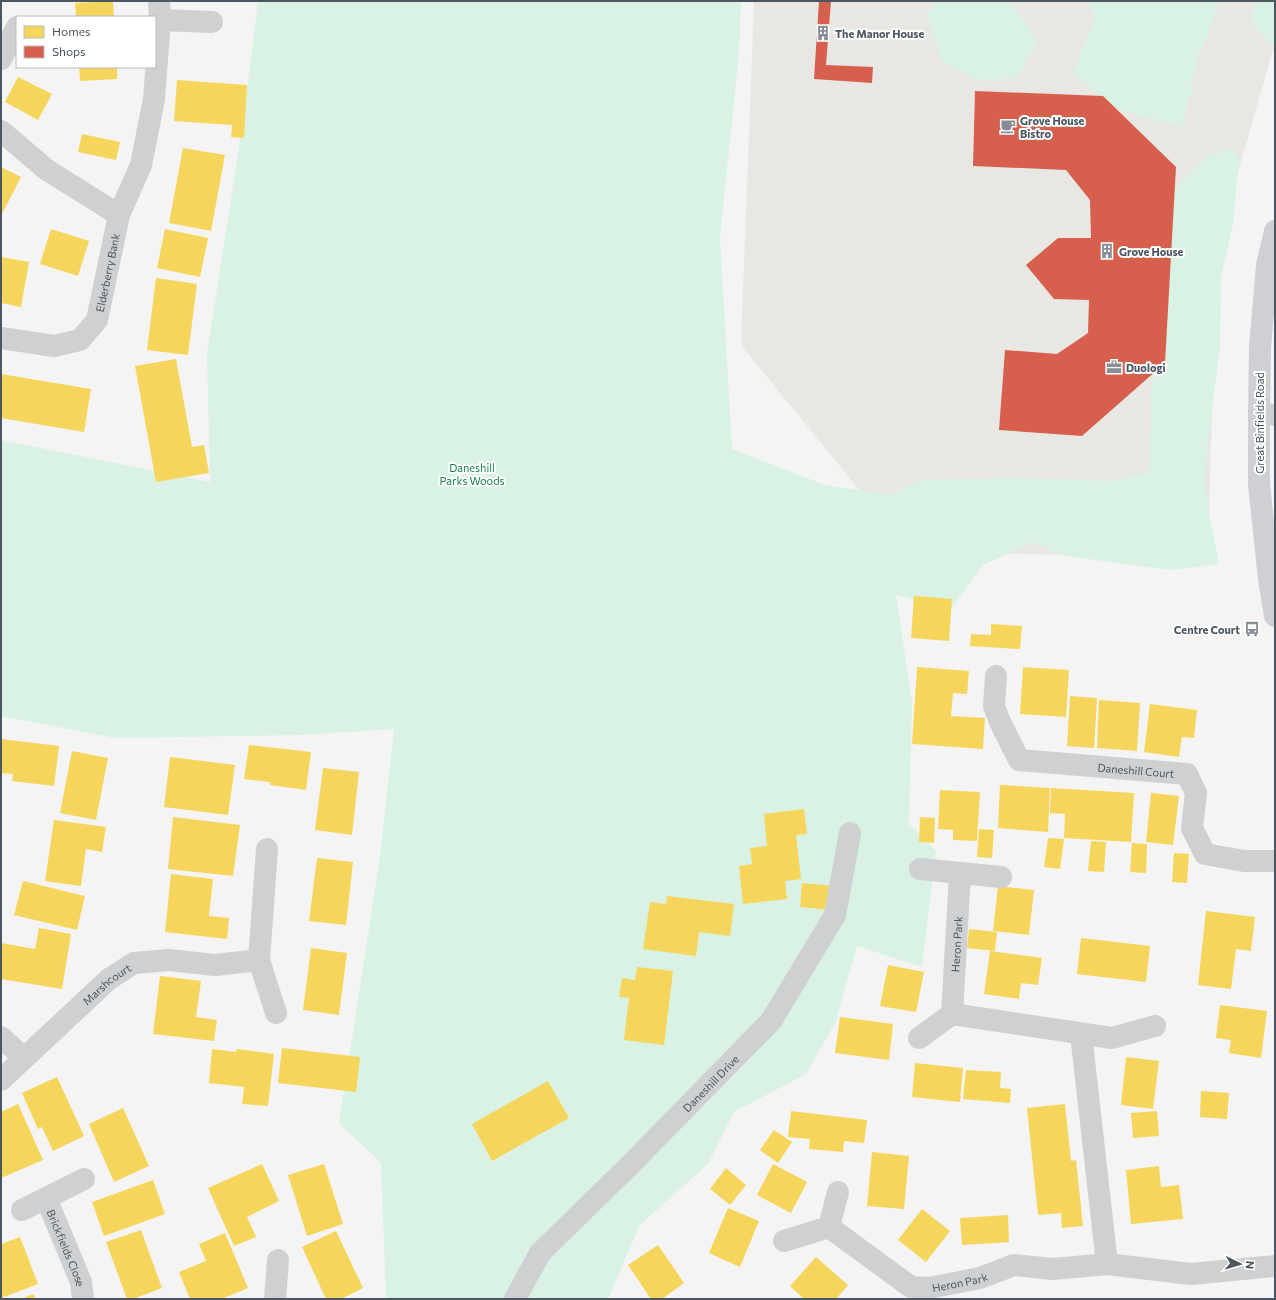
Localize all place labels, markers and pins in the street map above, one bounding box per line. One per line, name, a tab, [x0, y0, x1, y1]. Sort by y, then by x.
building icon: The Manor House	[814, 24, 832, 42]
place label: The Manor House	[835, 27, 924, 40]
place label: Grove House Bistro	[1020, 114, 1085, 140]
cafe icon: Grove House Bistro	[999, 117, 1017, 135]
building icon: Grove House	[1098, 242, 1116, 260]
place label: Grove House	[1119, 245, 1184, 258]
office icon: Duologi	[1105, 358, 1123, 376]
place label: Duologi	[1126, 361, 1166, 374]
bus stop icon: Centre Court	[1243, 620, 1261, 638]
place label: Centre Court	[1174, 623, 1240, 636]

